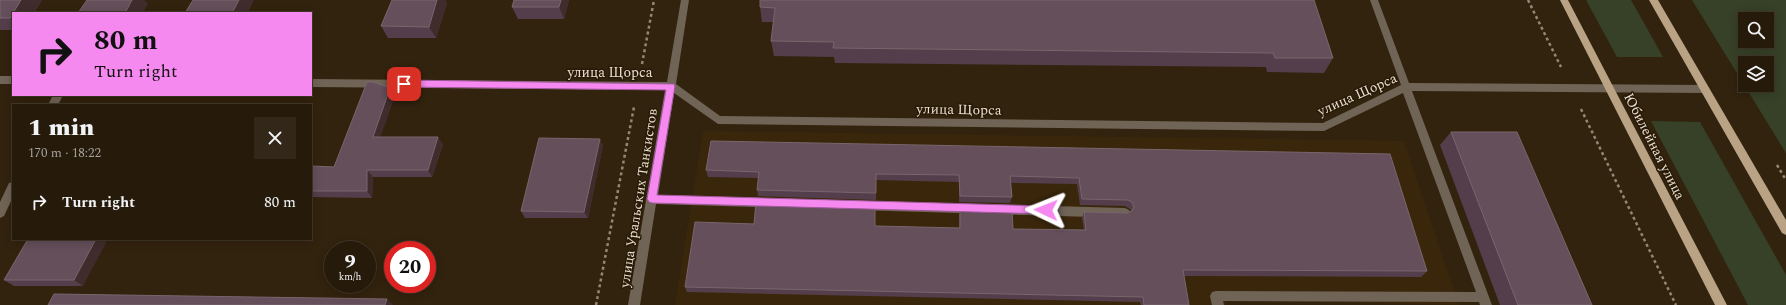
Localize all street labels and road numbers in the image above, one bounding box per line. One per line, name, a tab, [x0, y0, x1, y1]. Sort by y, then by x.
street label: улица Щорса	[566, 62, 653, 83]
street label: улица Щорса	[1313, 67, 1401, 122]
street label: Юбилейная улица	[1619, 89, 1691, 203]
street label: улица Щорса	[915, 98, 1002, 121]
street label: улица Уральских Танкистов	[614, 107, 663, 290]

